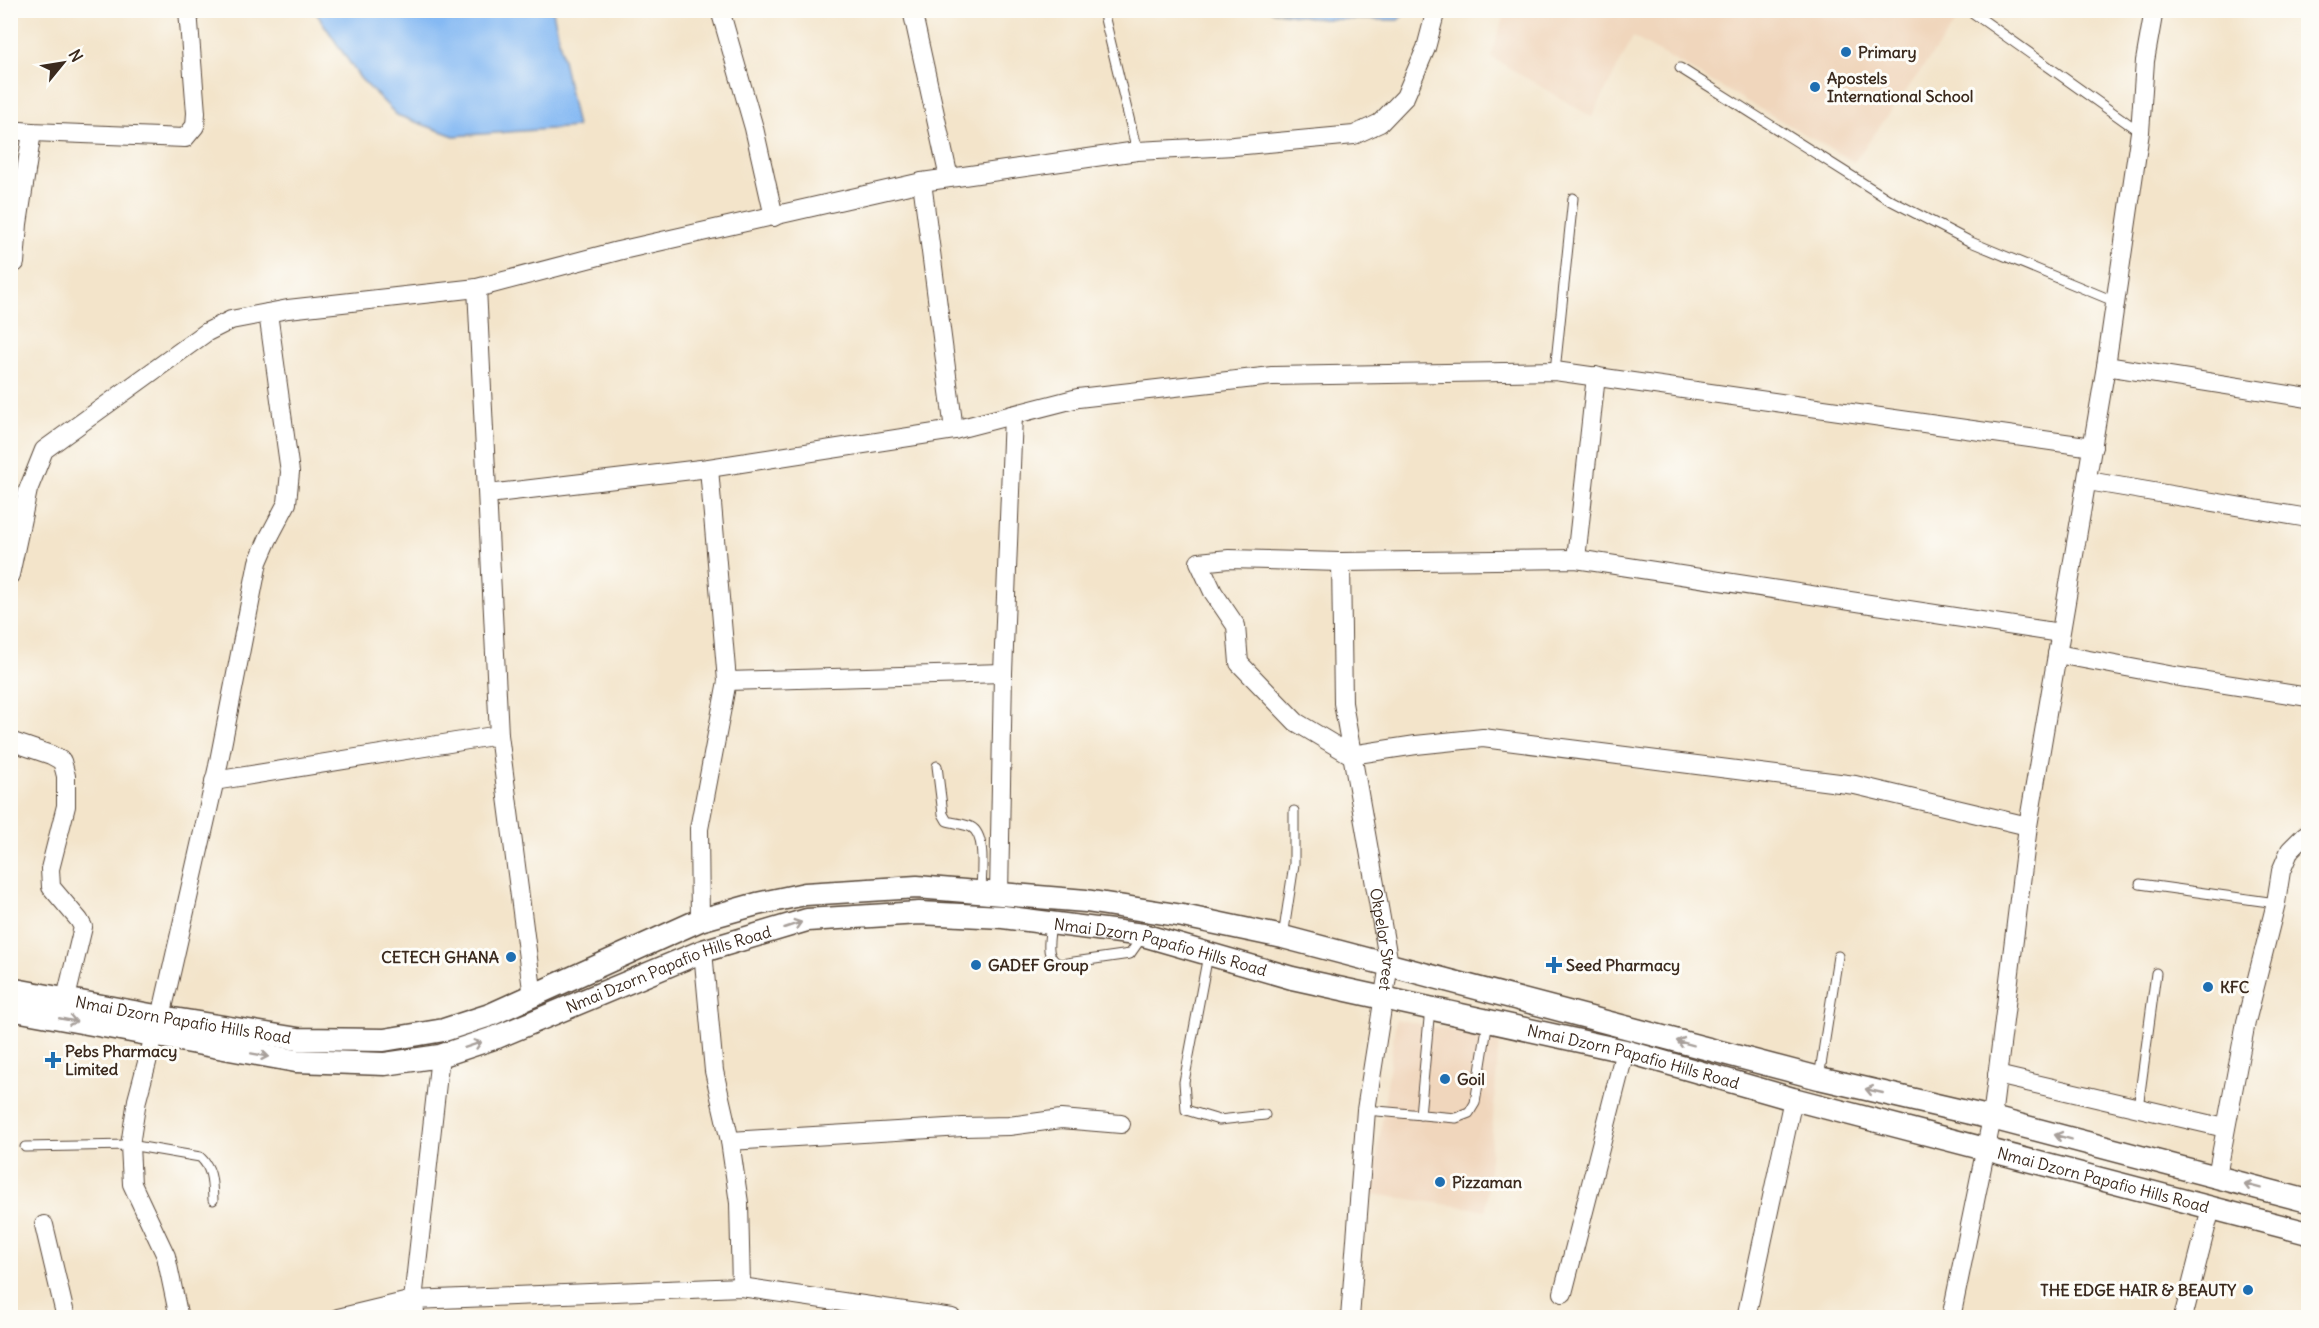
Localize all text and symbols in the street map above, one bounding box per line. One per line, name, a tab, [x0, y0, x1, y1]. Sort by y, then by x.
north arrow	[33, 33, 93, 93]
place label: Primary	[1858, 42, 1917, 63]
marker: Primary	[1839, 45, 1853, 59]
text: N	[65, 46, 87, 65]
place label: Apostels International School	[1827, 68, 1973, 106]
marker: Apostels International School	[1808, 80, 1822, 94]
street label: Okpelor Street	[1366, 886, 1399, 993]
street label: Nmai Dzorn Papafio Hills Road	[1053, 914, 1269, 980]
one-way arrow	[783, 919, 802, 930]
street label: Nmai Dzorn Papafio Hills Road	[563, 921, 773, 1017]
place label: CETECH GHANA	[381, 947, 499, 967]
marker: CETECH GHANA	[504, 950, 518, 964]
place label: GADEF Group	[988, 955, 1089, 976]
place label: Seed Pharmacy	[1566, 955, 1680, 976]
marker: GADEF Group	[969, 958, 983, 972]
marker: Seed Pharmacy	[1547, 958, 1561, 972]
place label: KFC	[2220, 977, 2250, 997]
marker: KFC	[2201, 980, 2215, 994]
street label: Nmai Dzorn Papafio Hills Road	[74, 991, 293, 1048]
one-way arrow	[58, 1015, 77, 1026]
street label: Nmai Dzorn Papafio Hills Road	[1525, 1020, 1742, 1093]
one-way arrow	[1676, 1036, 1695, 1048]
one-way arrow	[463, 1039, 482, 1050]
place label: Pebs Pharmacy Limited	[65, 1041, 177, 1079]
one-way arrow	[250, 1049, 269, 1060]
marker: Pebs Pharmacy Limited	[46, 1053, 60, 1067]
place label: Goil	[1457, 1069, 1485, 1089]
marker: Goil	[1438, 1072, 1452, 1086]
one-way arrow	[1865, 1085, 1884, 1096]
one-way arrow	[2054, 1131, 2073, 1142]
street label: Nmai Dzorn Papafio Hills Road	[1995, 1143, 2212, 1217]
place label: Pizzaman	[1452, 1172, 1522, 1192]
marker: Pizzaman	[1433, 1175, 1447, 1189]
one-way arrow	[2243, 1179, 2262, 1191]
place label: THE EDGE HAIR & BEAUTY	[2040, 1280, 2236, 1300]
marker: THE EDGE HAIR & BEAUTY	[2241, 1283, 2255, 1297]

